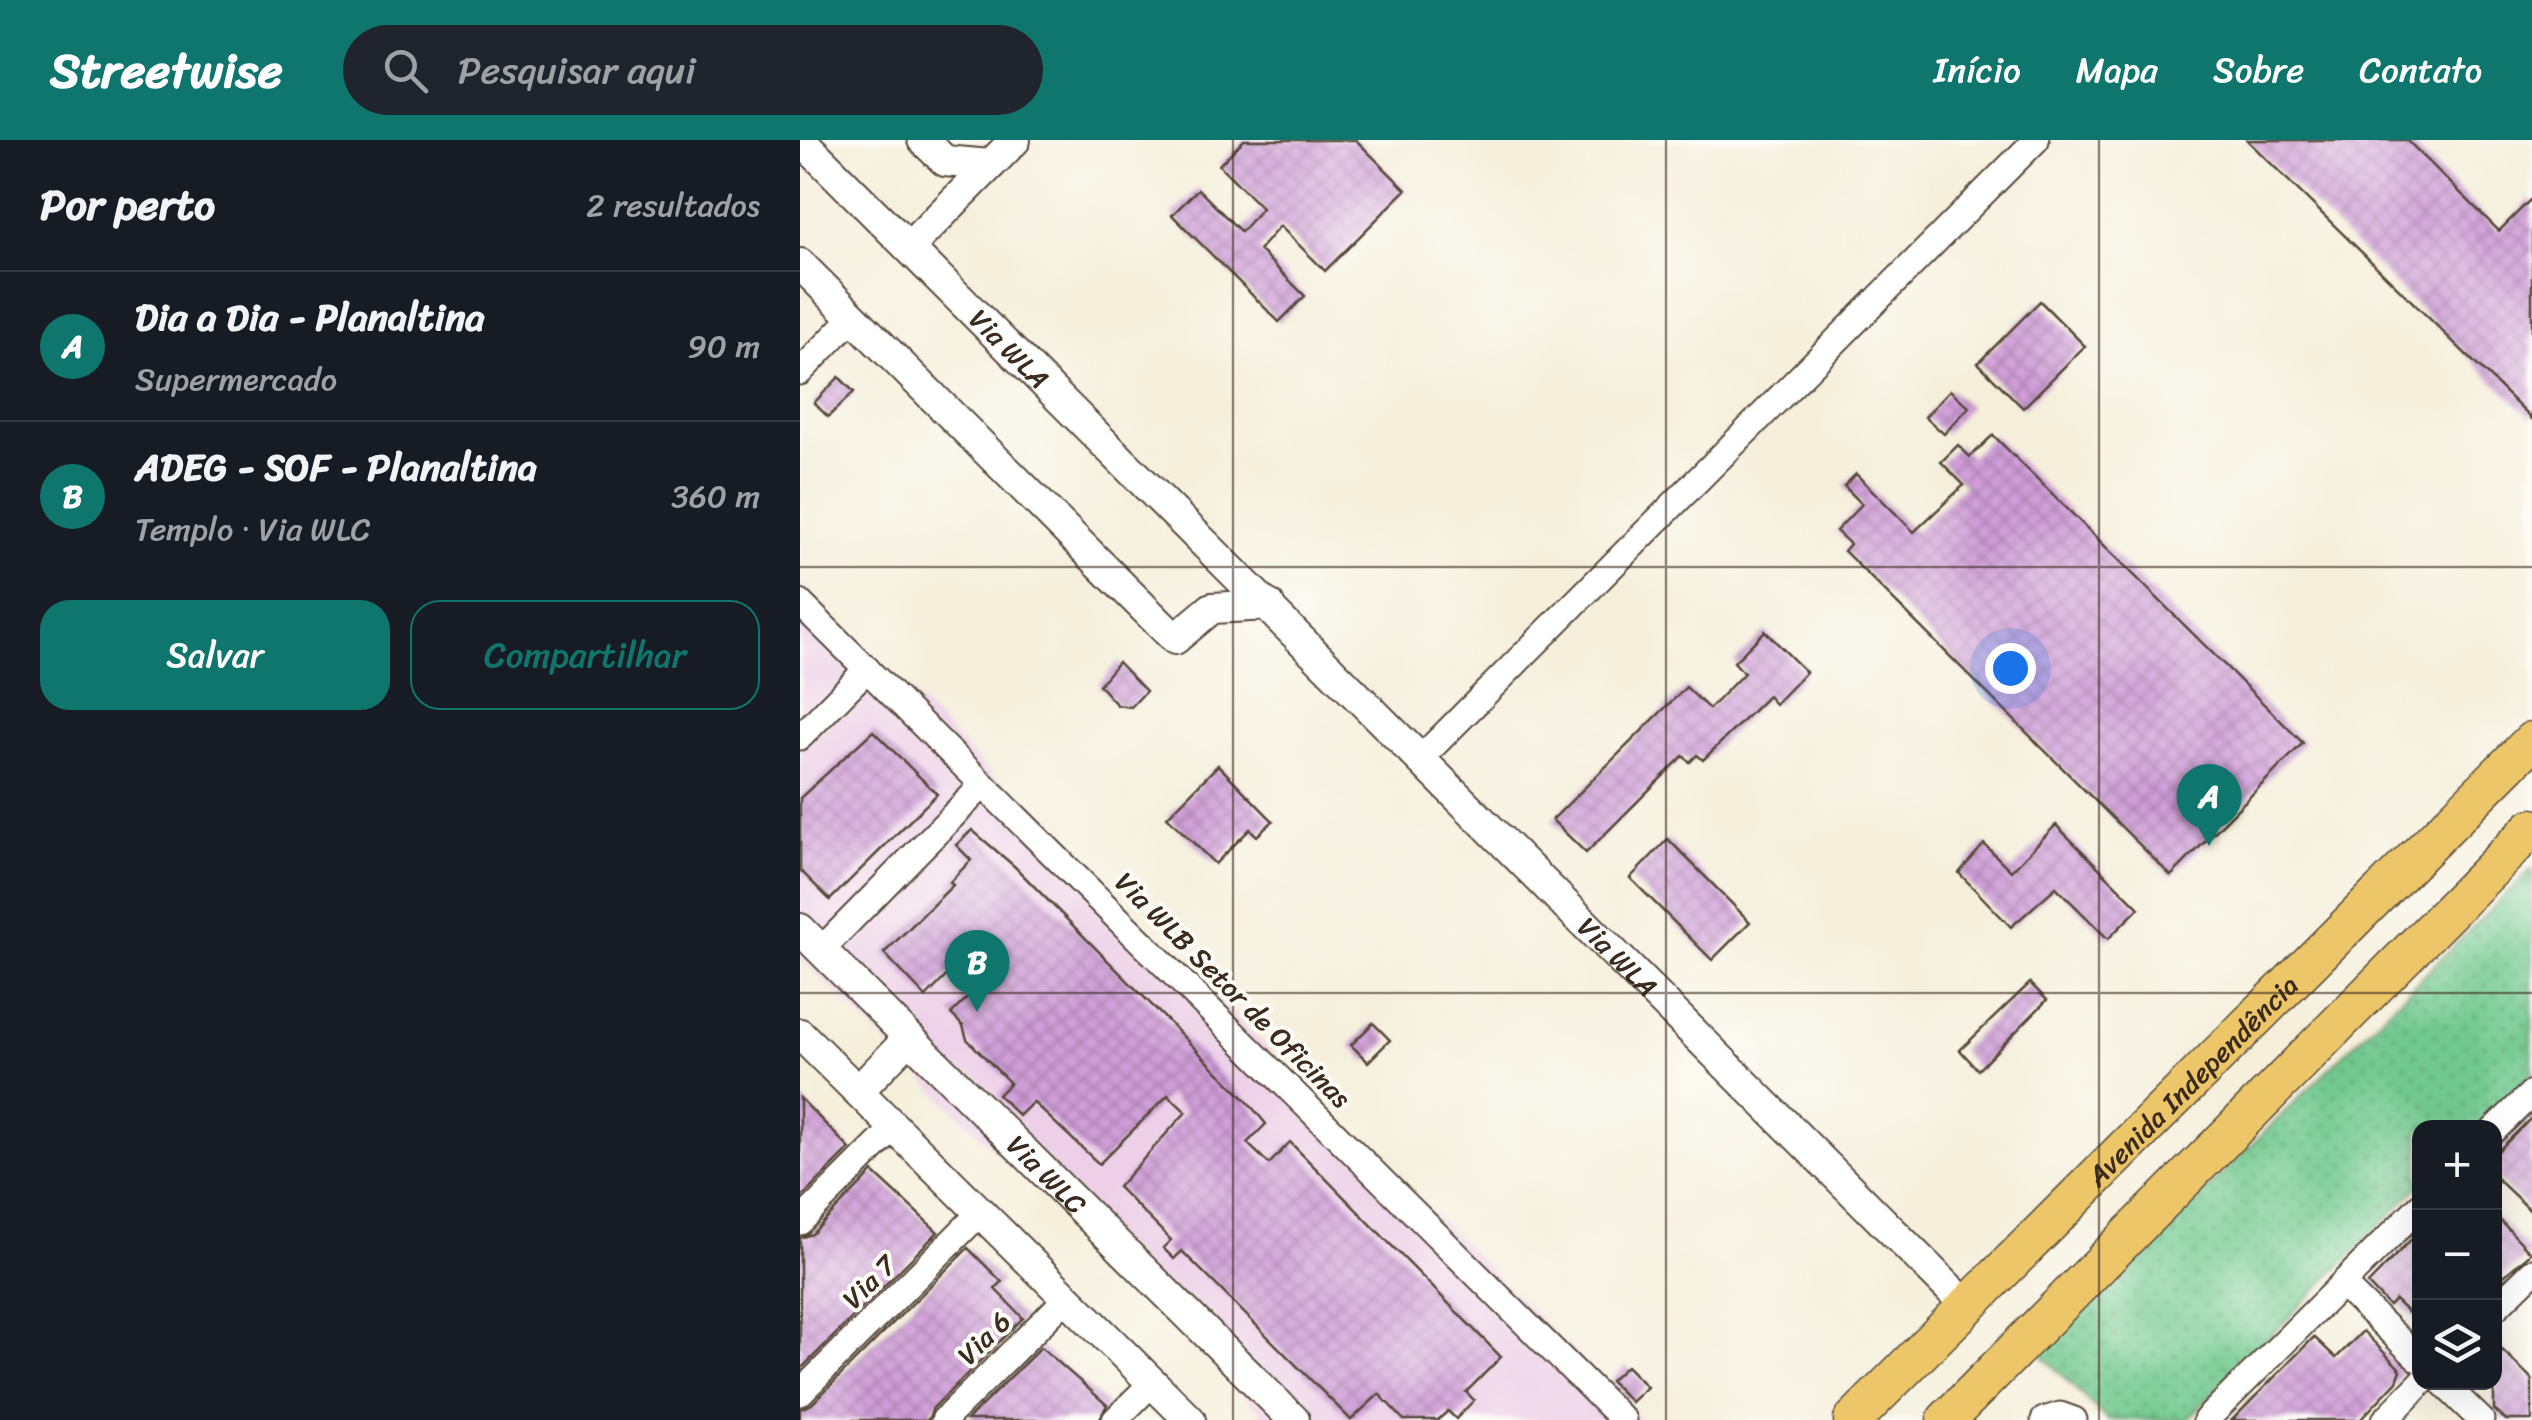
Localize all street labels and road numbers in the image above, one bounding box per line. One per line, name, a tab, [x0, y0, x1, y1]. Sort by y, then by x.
street label: Via WLA	[957, 296, 1062, 401]
street label: Via WLB Setor de Oficinas	[1103, 860, 1364, 1121]
street label: Via WLA	[1565, 904, 1670, 1009]
street label: Avenida Independência	[2074, 963, 2310, 1199]
street label: Via WLC	[995, 1122, 1099, 1227]
street label: Via 7	[830, 1241, 910, 1321]
street label: Via 6	[945, 1299, 1023, 1377]

